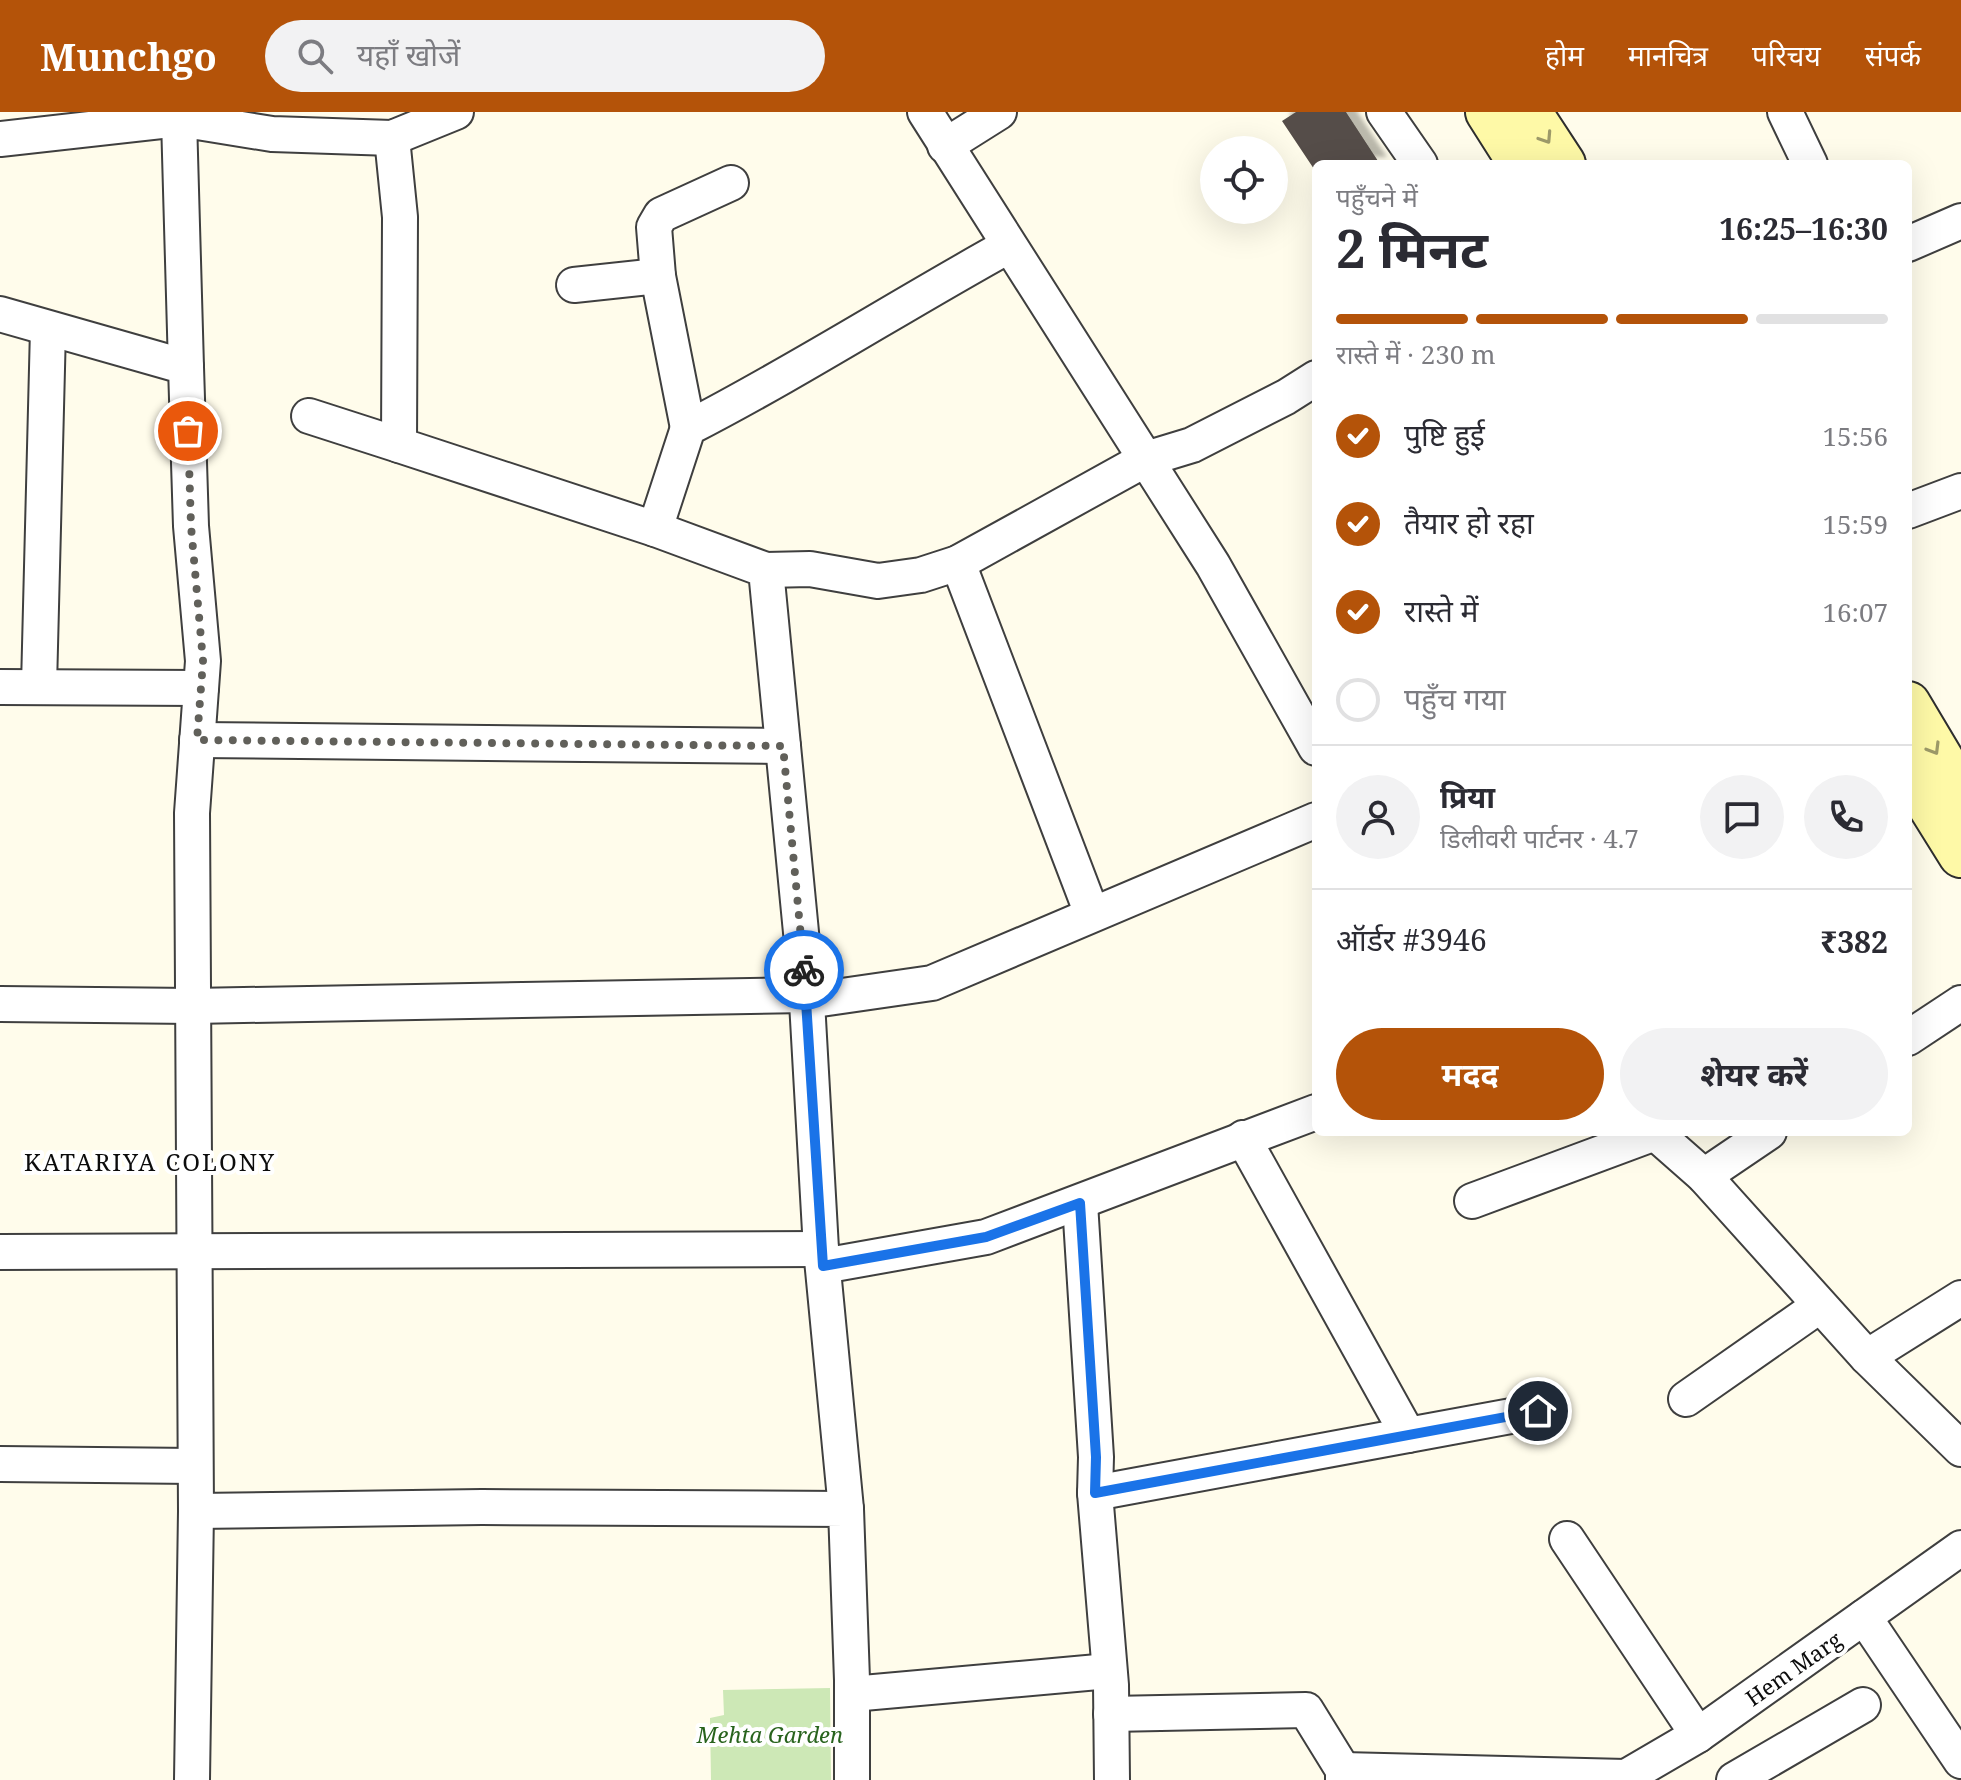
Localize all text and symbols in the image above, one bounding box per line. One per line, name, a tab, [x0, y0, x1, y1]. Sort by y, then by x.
search box	[265, 20, 825, 92]
text: Munchgo	[40, 30, 217, 82]
icon: search	[293, 34, 337, 78]
text: यहाँ खोजें	[357, 34, 460, 75]
text: होम	[1545, 36, 1584, 74]
text: मानचित्र	[1628, 36, 1708, 74]
text: परिचय	[1752, 36, 1821, 74]
text: संपर्क	[1865, 36, 1921, 74]
one-way arrow	[1537, 129, 1552, 144]
map controls	[1200, 136, 1288, 224]
button: locate	[1200, 136, 1288, 224]
text: पहुँचने में	[1336, 179, 1418, 215]
text: 16:25–16:30	[1719, 208, 1888, 249]
text: 2 मिनट	[1336, 212, 1488, 283]
text: रास्ते में · 230 m	[1336, 336, 1496, 372]
pin	[154, 397, 222, 465]
icon: bag	[166, 409, 210, 453]
icon: check	[1336, 414, 1380, 458]
text: पुष्टि हुई	[1404, 414, 1485, 455]
text: 15:56	[1822, 418, 1888, 454]
icon: check	[1336, 502, 1380, 546]
text: तैयार हो रहा	[1404, 502, 1534, 543]
text: 15:59	[1822, 506, 1888, 542]
icon: check	[1336, 590, 1380, 634]
text: रास्ते में	[1404, 590, 1479, 631]
text: 16:07	[1822, 594, 1888, 630]
text: पहुँच गया	[1404, 678, 1506, 719]
one-way arrow	[1925, 740, 1940, 755]
button: person	[1336, 775, 1420, 859]
button: chat	[1700, 775, 1784, 859]
button: phone	[1804, 775, 1888, 859]
text: प्रिया	[1440, 776, 1495, 817]
text: डिलीवरी पार्टनर · 4.7	[1440, 820, 1639, 856]
text: ऑर्डर #3946	[1336, 919, 1487, 960]
text: ₹382	[1820, 921, 1888, 962]
courier	[764, 930, 844, 1010]
icon: bike	[782, 948, 826, 992]
button: मदद	[1336, 1028, 1604, 1120]
button: शेयर करें	[1620, 1028, 1888, 1120]
district label: KATARIYA COLONY	[24, 1145, 276, 1178]
pin	[1504, 1377, 1572, 1445]
icon: home	[1516, 1389, 1560, 1433]
street label: Hem Marg	[1739, 1624, 1847, 1712]
park label: Mehta Garden	[696, 1719, 843, 1749]

